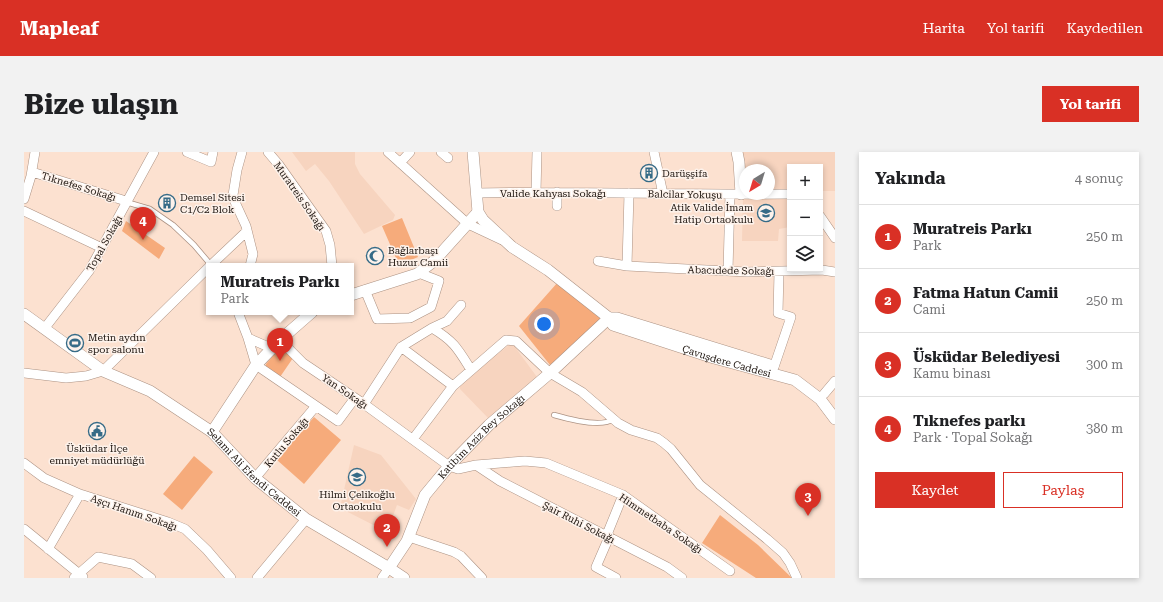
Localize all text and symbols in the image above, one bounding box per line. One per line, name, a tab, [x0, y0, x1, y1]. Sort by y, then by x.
text: Mapleaf	[20, 17, 99, 40]
text: Harita	[923, 20, 965, 36]
text: Yol tarifi	[987, 20, 1045, 36]
text: Kaydedilen	[1067, 20, 1143, 36]
button: Yol tarifi	[1042, 86, 1139, 122]
text: Bize ulaşın	[24, 88, 178, 121]
street label: Muratreis Sokağı	[272, 160, 328, 233]
building icon: Darüşşifa	[639, 163, 659, 183]
north arrow	[739, 164, 775, 200]
map controls	[787, 164, 823, 272]
button: +	[787, 164, 823, 200]
place label: Darüşşifa	[662, 168, 708, 179]
text: Yakında	[875, 168, 946, 188]
street label: Tıknefes Sokağı	[40, 170, 118, 203]
text: 4 sonuç	[1075, 171, 1123, 186]
street label: Valide Kahyası Sokağı	[500, 188, 606, 199]
street label: Balcilar Yokuşu	[648, 188, 723, 201]
place label: Demsel Sitesi C1/C2 Blok	[180, 192, 245, 215]
building icon: Demsel Sitesi C1/C2 Blok	[157, 193, 177, 213]
button: −	[787, 200, 823, 236]
place label: Atik Valide İmam Hatip Ortaokulu	[670, 202, 754, 225]
school or university icon: Atik Valide İmam Hatip Ortaokulu	[756, 203, 776, 223]
pin: 4	[130, 207, 156, 240]
street label: Topal Sokağı	[84, 213, 124, 273]
text: Muratreis Parkı	[913, 220, 1032, 238]
text: 1	[884, 229, 892, 244]
text: 250 m	[1086, 229, 1123, 244]
button: layers	[787, 236, 823, 272]
text: Park	[913, 238, 942, 253]
place label: Bağlarbaşı Huzur Camii	[388, 245, 448, 268]
mosque icon: Bağlarbaşı Huzur Camii	[365, 246, 385, 266]
popup	[206, 263, 354, 315]
street label: Abacıdede Sokağı	[688, 264, 774, 277]
text: Muratreis Parkı	[221, 273, 339, 291]
text: Fatma Hatun Camii	[913, 284, 1058, 302]
text: Park	[221, 291, 249, 306]
text: 2	[884, 293, 892, 308]
text: 250 m	[1086, 293, 1123, 308]
text: Cami	[913, 302, 945, 317]
your location	[534, 314, 554, 334]
pin: 1	[267, 328, 293, 361]
place label: Metin aydın spor salonu	[88, 332, 146, 355]
sports icon: Metin aydın spor salonu	[65, 333, 85, 353]
street label: Çavuşdere Caddesi	[681, 343, 772, 379]
text: Üsküdar Belediyesi	[913, 348, 1060, 366]
text: 3	[884, 357, 892, 372]
text: 300 m	[1086, 357, 1123, 372]
text: Kamu binası	[913, 366, 991, 381]
street label: Yan Sokağı	[320, 372, 370, 411]
street label: Katibim Aziz Bey Sokağı	[436, 392, 527, 481]
text: Tıknefes parkı	[913, 412, 1025, 430]
street label: Kutlu Sokağı	[262, 415, 310, 469]
public building icon: Üsküdar İlçe emniyet müdürlüğü	[87, 421, 107, 441]
text: 4	[884, 421, 892, 436]
text: 380 m	[1086, 421, 1123, 436]
street label: Selami Ali Efendi Caddesi	[205, 426, 303, 519]
text: Park · Topal Sokağı	[913, 430, 1033, 445]
place label: Üsküdar İlçe emniyet müdürlüğü	[50, 443, 145, 466]
school or university icon: Hilmi Çelikoğlu Ortaokulu	[347, 467, 367, 487]
button: Kaydet	[875, 472, 995, 508]
button: Paylaş	[1003, 472, 1123, 508]
pin: 3	[795, 483, 821, 516]
place label: Hilmi Çelikoğlu Ortaokulu	[319, 489, 395, 512]
street label: Himmetbaba Sokağı	[617, 491, 704, 555]
street label: Aşçı Hanım Sokağı	[89, 492, 179, 532]
street label: Şair Ruhi Sokağı	[541, 499, 617, 545]
pin: 2	[374, 514, 400, 547]

